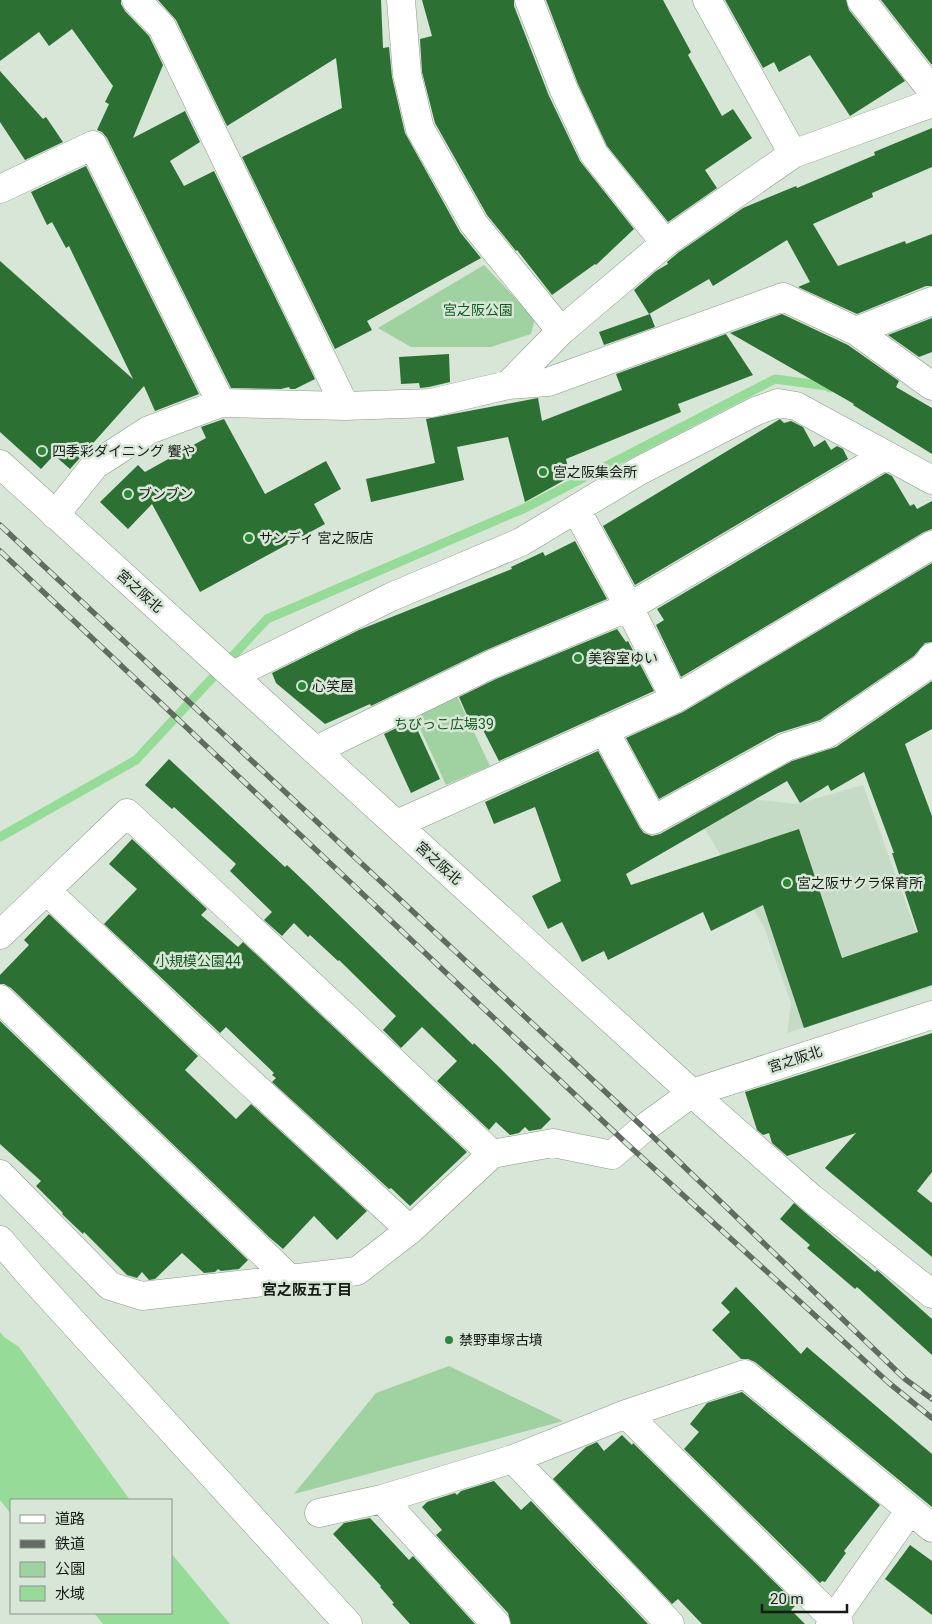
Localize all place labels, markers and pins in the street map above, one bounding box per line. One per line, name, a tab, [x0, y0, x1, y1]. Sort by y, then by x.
place label: 四季彩ダイニング 饗や	[52, 443, 195, 459]
marker: 四季彩ダイニング 饗や	[36, 445, 48, 457]
place label: 宮之阪集会所	[553, 464, 637, 480]
marker: 宮之阪集会所	[537, 466, 549, 478]
place label: ブンブン	[138, 486, 194, 502]
marker: ブンブン	[122, 488, 134, 500]
place label: サンディ 宮之阪店	[259, 530, 374, 546]
marker: サンディ 宮之阪店	[243, 532, 255, 544]
place label: 美容室ゆい	[588, 650, 658, 666]
marker: 美容室ゆい	[572, 652, 584, 664]
place label: 心笑屋	[312, 678, 354, 694]
marker: 心笑屋	[296, 680, 308, 692]
place label: 宮之阪サクラ保育所	[797, 875, 923, 891]
marker: 宮之阪サクラ保育所	[781, 877, 793, 889]
place label: 禁野車塚古墳	[459, 1332, 543, 1348]
marker: 禁野車塚古墳	[443, 1334, 455, 1346]

